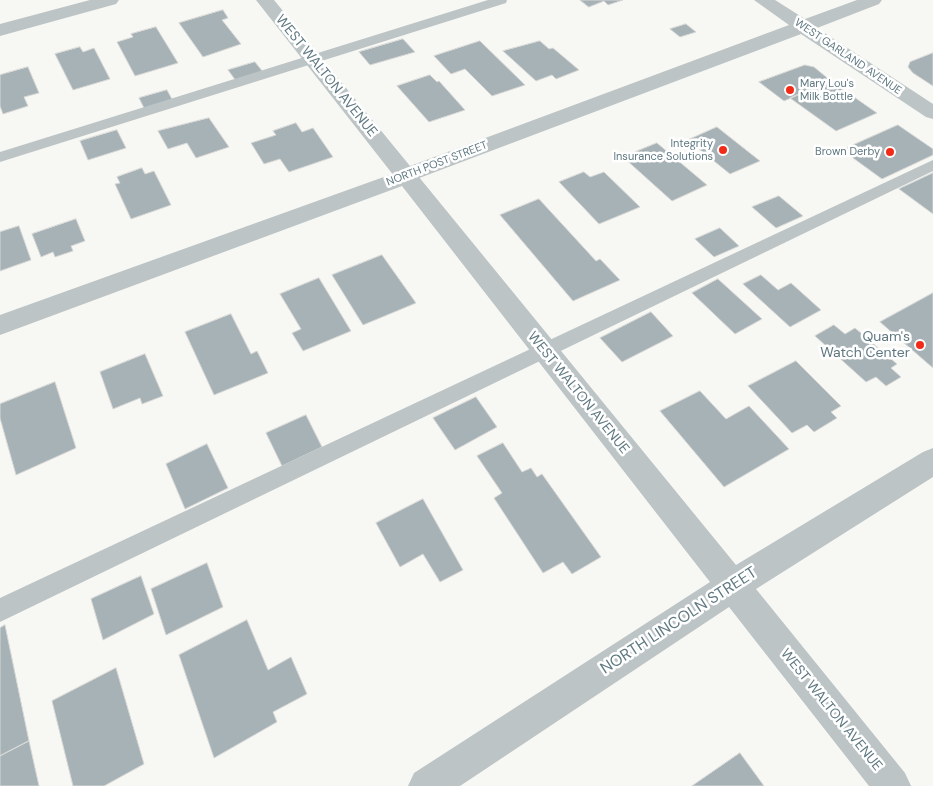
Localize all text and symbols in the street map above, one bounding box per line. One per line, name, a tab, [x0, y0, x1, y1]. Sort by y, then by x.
street label: WEST WALTON AVENUE	[272, 12, 380, 140]
street label: WEST GARLAND AVENUE	[792, 16, 904, 98]
place label: Mary Lou's Milk Bottle	[800, 77, 854, 103]
marker: Mary Lou's Milk Bottle	[784, 84, 796, 96]
place label: Integrity Insurance Solutions	[613, 137, 713, 163]
street label: NORTH POST STREET	[385, 139, 489, 189]
marker: Integrity Insurance Solutions	[717, 144, 729, 156]
place label: Brown Derby	[815, 145, 880, 159]
marker: Brown Derby	[884, 146, 896, 158]
street label: WEST WALTON AVENUE	[524, 329, 632, 457]
place label: Quam's Watch Center	[820, 329, 910, 362]
marker: Quam's Watch Center	[914, 339, 926, 351]
street label: NORTH LINCOLN STREET	[597, 563, 761, 679]
street label: WEST WALTON AVENUE	[777, 646, 885, 774]

